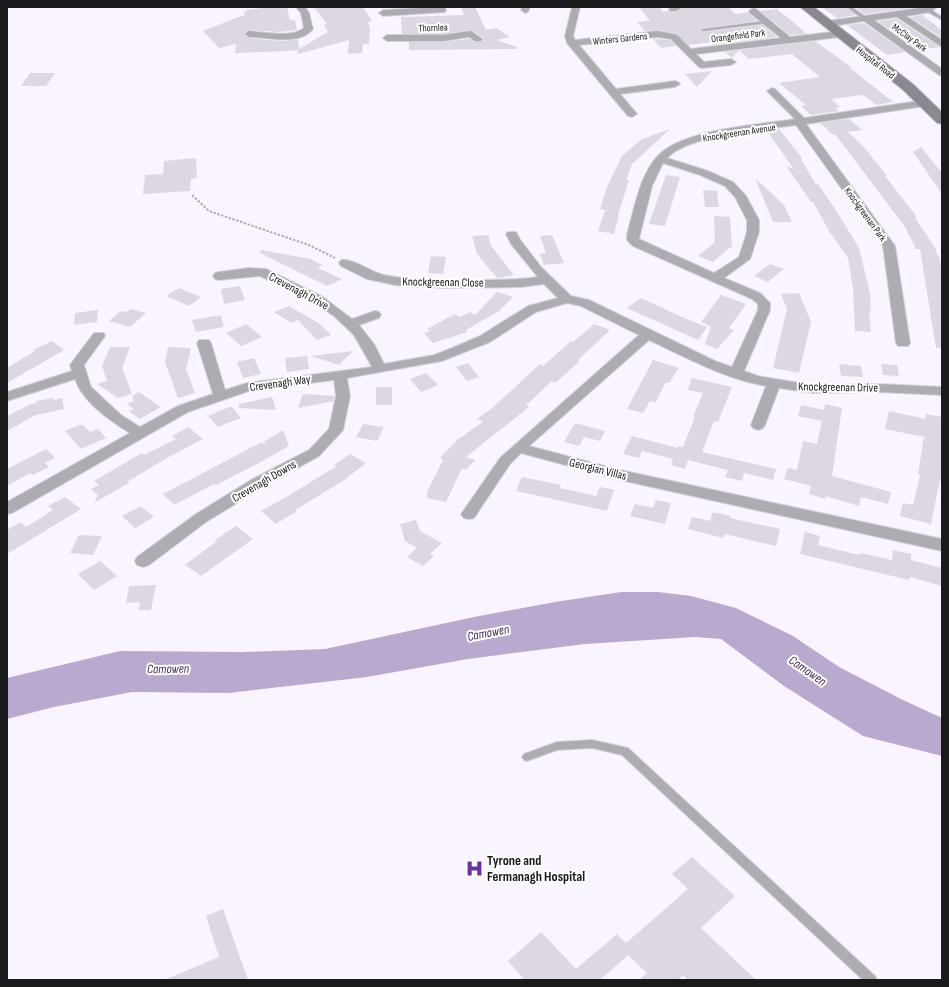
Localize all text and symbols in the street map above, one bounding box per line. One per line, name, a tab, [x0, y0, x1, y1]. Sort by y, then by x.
street label: Thornlea	[418, 21, 448, 35]
street label: McClay Park	[889, 21, 929, 55]
street label: Orangefield Park	[710, 27, 766, 45]
street label: Winters Gardens	[592, 30, 649, 48]
street label: Hospital Road	[854, 44, 897, 82]
street label: Knockgreenan Avenue	[702, 121, 776, 145]
street label: Knockgreenan Park	[842, 185, 889, 244]
street label: Crevenagh Drive	[266, 269, 331, 314]
street label: Knockgreenan Close	[402, 274, 484, 291]
street label: Crevenagh Way	[249, 372, 312, 395]
street label: Knockgreenan Drive	[798, 379, 878, 396]
street label: Georgian Villas	[568, 455, 628, 484]
street label: Crevenagh Downs	[229, 457, 299, 506]
water label: Camowen	[466, 621, 511, 645]
water label: Camowen	[785, 652, 830, 690]
water label: Camowen	[147, 661, 190, 677]
place label: Tyrone and Fermanagh Hospital	[487, 852, 585, 885]
hospital icon: Tyrone and Fermanagh Hospital	[464, 858, 484, 878]

